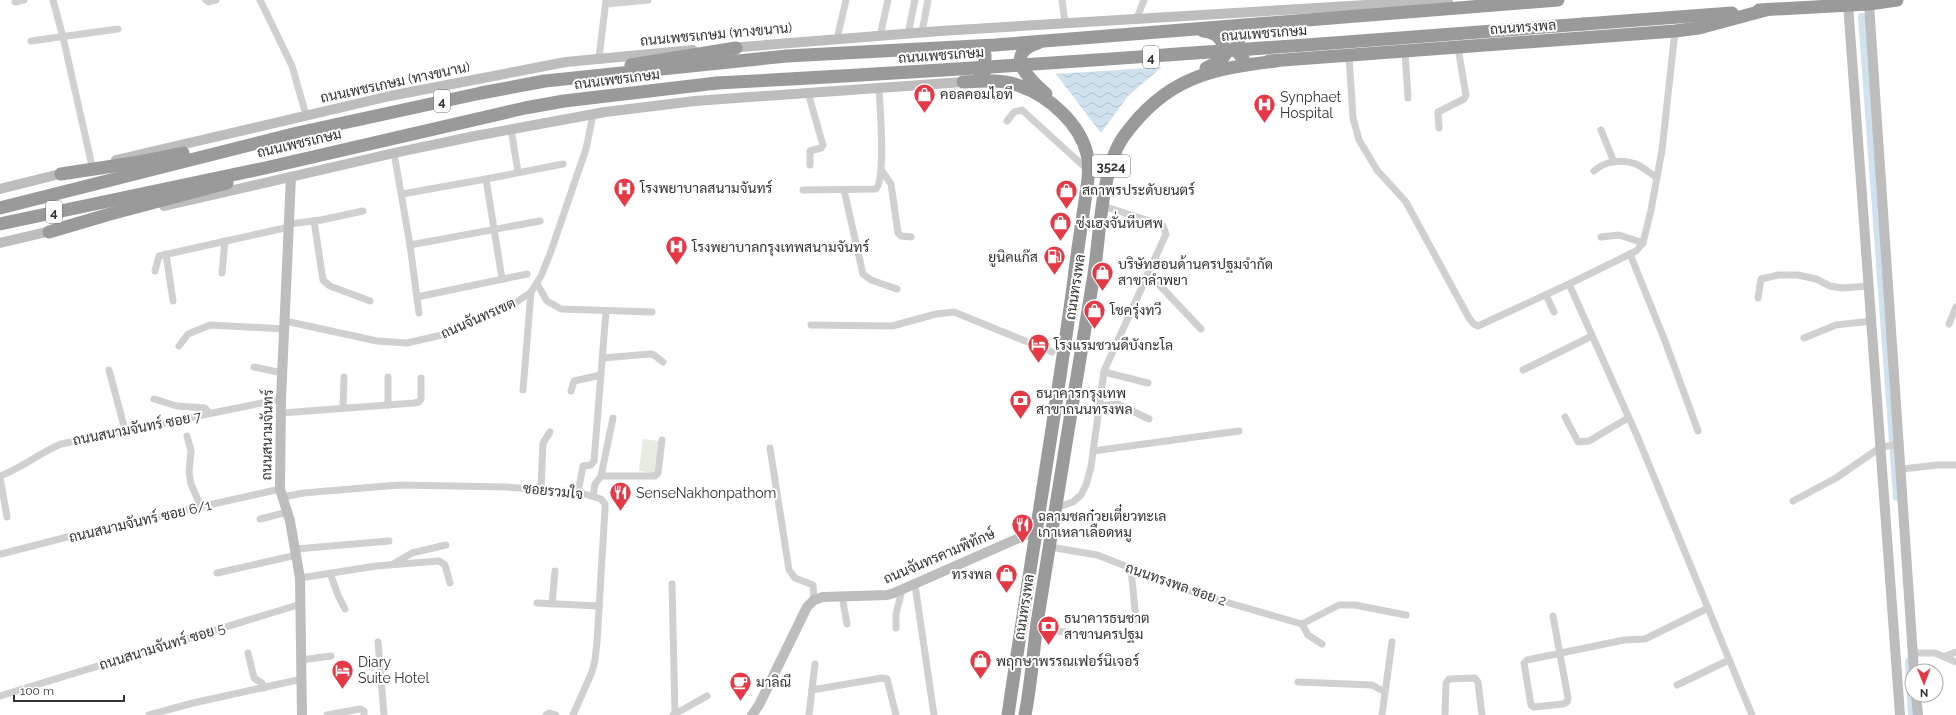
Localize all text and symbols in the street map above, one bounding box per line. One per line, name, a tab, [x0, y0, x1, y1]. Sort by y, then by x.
street label: ถนนทรงพล	[1489, 17, 1557, 37]
street label: ถนนเพชรเกษม (ทางขนาน)	[639, 19, 793, 49]
street label: ถนนเพชรเกษม	[1220, 22, 1308, 44]
street label: ถนนเพชรเกษม	[897, 44, 985, 66]
road number: 4	[1143, 46, 1159, 68]
street label: ถนนเพชรเกษม (ทางขนาน)	[319, 58, 471, 106]
street label: ถนนเพชรเกษม	[573, 66, 661, 92]
shop icon: คอลคอมไอที	[912, 81, 938, 114]
place label: คอลคอมไอที	[940, 85, 1013, 102]
place label: Synphaet Hospital	[1280, 89, 1342, 121]
road number: 4	[434, 90, 450, 112]
hospital icon: Synphaet Hospital	[1252, 92, 1278, 125]
street label: ถนนเพชรเกษม	[255, 126, 343, 160]
road number: 3524	[1092, 155, 1130, 177]
hospital icon: โรงพยาบาลสนามจันทร์	[612, 175, 638, 208]
shop icon: สถาพรประดับยนตร์	[1054, 177, 1080, 210]
place label: โรงพยาบาลสนามจันทร์	[639, 179, 773, 196]
place label: สถาพรประดับยนตร์	[1082, 181, 1195, 198]
road number: 4	[46, 201, 62, 223]
shop icon: ซ่งเฮงจั่นหีบศพ	[1047, 210, 1073, 243]
place label: ซ่งเฮงจั่นหีบศพ	[1076, 211, 1163, 231]
hospital icon: โรงพยาบาลกรุงเทพสนามจันทร์	[663, 234, 689, 267]
place label: โรงพยาบาลกรุงเทพสนามจันทร์	[691, 238, 869, 257]
fuel station icon: ยูนิคแก๊ส	[1041, 244, 1067, 277]
place label: ยูนิคแก๊ส	[988, 249, 1038, 267]
street label: ถนนทรงพล	[1062, 253, 1088, 321]
place label: บริษัทฮอนด้านครปฐมจำกัด สาขาลำพยา	[1118, 255, 1273, 288]
shop icon: บริษัทฮอนด้านครปฐมจำกัด สาขาลำพยา	[1089, 259, 1115, 292]
street label: ถนนจันทรเขต	[438, 294, 518, 342]
shop icon: โชครุ่งทวี	[1082, 297, 1108, 330]
place label: โชครุ่งทวี	[1109, 301, 1162, 320]
hotel icon: โรงแรมชวนดีบังกะโล	[1025, 332, 1051, 365]
place label: โรงแรมชวนดีบังกะโล	[1053, 336, 1173, 353]
place label: ธนาคารกรุงเทพ สาขาถนนทรงพล	[1036, 385, 1133, 417]
bank icon: ธนาคารกรุงเทพ สาขาถนนทรงพล	[1007, 388, 1033, 421]
street label: ถนนสนามจันทร์	[257, 389, 276, 481]
street label: ถนนสนามจันทร์ ซอย 7	[71, 407, 203, 448]
street label: ซอยรวมใจ	[522, 480, 584, 502]
restaurant icon: SenseNakhonpathom	[607, 480, 633, 513]
place label: SenseNakhonpathom	[636, 485, 777, 501]
street label: ถนนสนามจันทร์ ซอย 6/1	[67, 496, 213, 545]
place label: ฉลามชลก๋วยเตี๋ยวทะเล เกาเหลาเลือดหมู	[1038, 504, 1166, 542]
restaurant icon: ฉลามชลก๋วยเตี๋ยวทะเล เกาเหลาเลือดหมู	[1010, 511, 1036, 544]
street label: ถนนจันทรคามพิทักษ์	[881, 524, 998, 587]
street label: ถนนทรงพล ซอย 2	[1123, 559, 1229, 609]
shop icon: ทรงพล	[994, 561, 1020, 594]
place label: ทรงพล	[951, 566, 992, 582]
street label: ถนนทรงพล	[1011, 573, 1037, 641]
place label: ธนาคารธนชาต สาขานครปฐม	[1064, 610, 1150, 643]
bank icon: ธนาคารธนชาต สาขานครปฐม	[1036, 613, 1062, 646]
street label: ถนนสนามจันทร์ ซอย 5	[97, 618, 227, 673]
shop icon: พฤกษาพรรณเฟอร์นิเจอร์	[967, 648, 993, 681]
place label: พฤกษาพรรณเฟอร์นิเจอร์	[996, 652, 1139, 670]
place label: Diary Suite Hotel	[358, 654, 429, 686]
hotel icon: Diary Suite Hotel	[330, 657, 356, 690]
north arrow	[1904, 663, 1944, 703]
cafe icon: มาลิณี	[728, 669, 754, 702]
place label: มาลิณี	[756, 673, 791, 690]
scale bar	[14, 677, 124, 703]
text: 100 m	[20, 684, 54, 698]
text: N	[1920, 686, 1928, 699]

